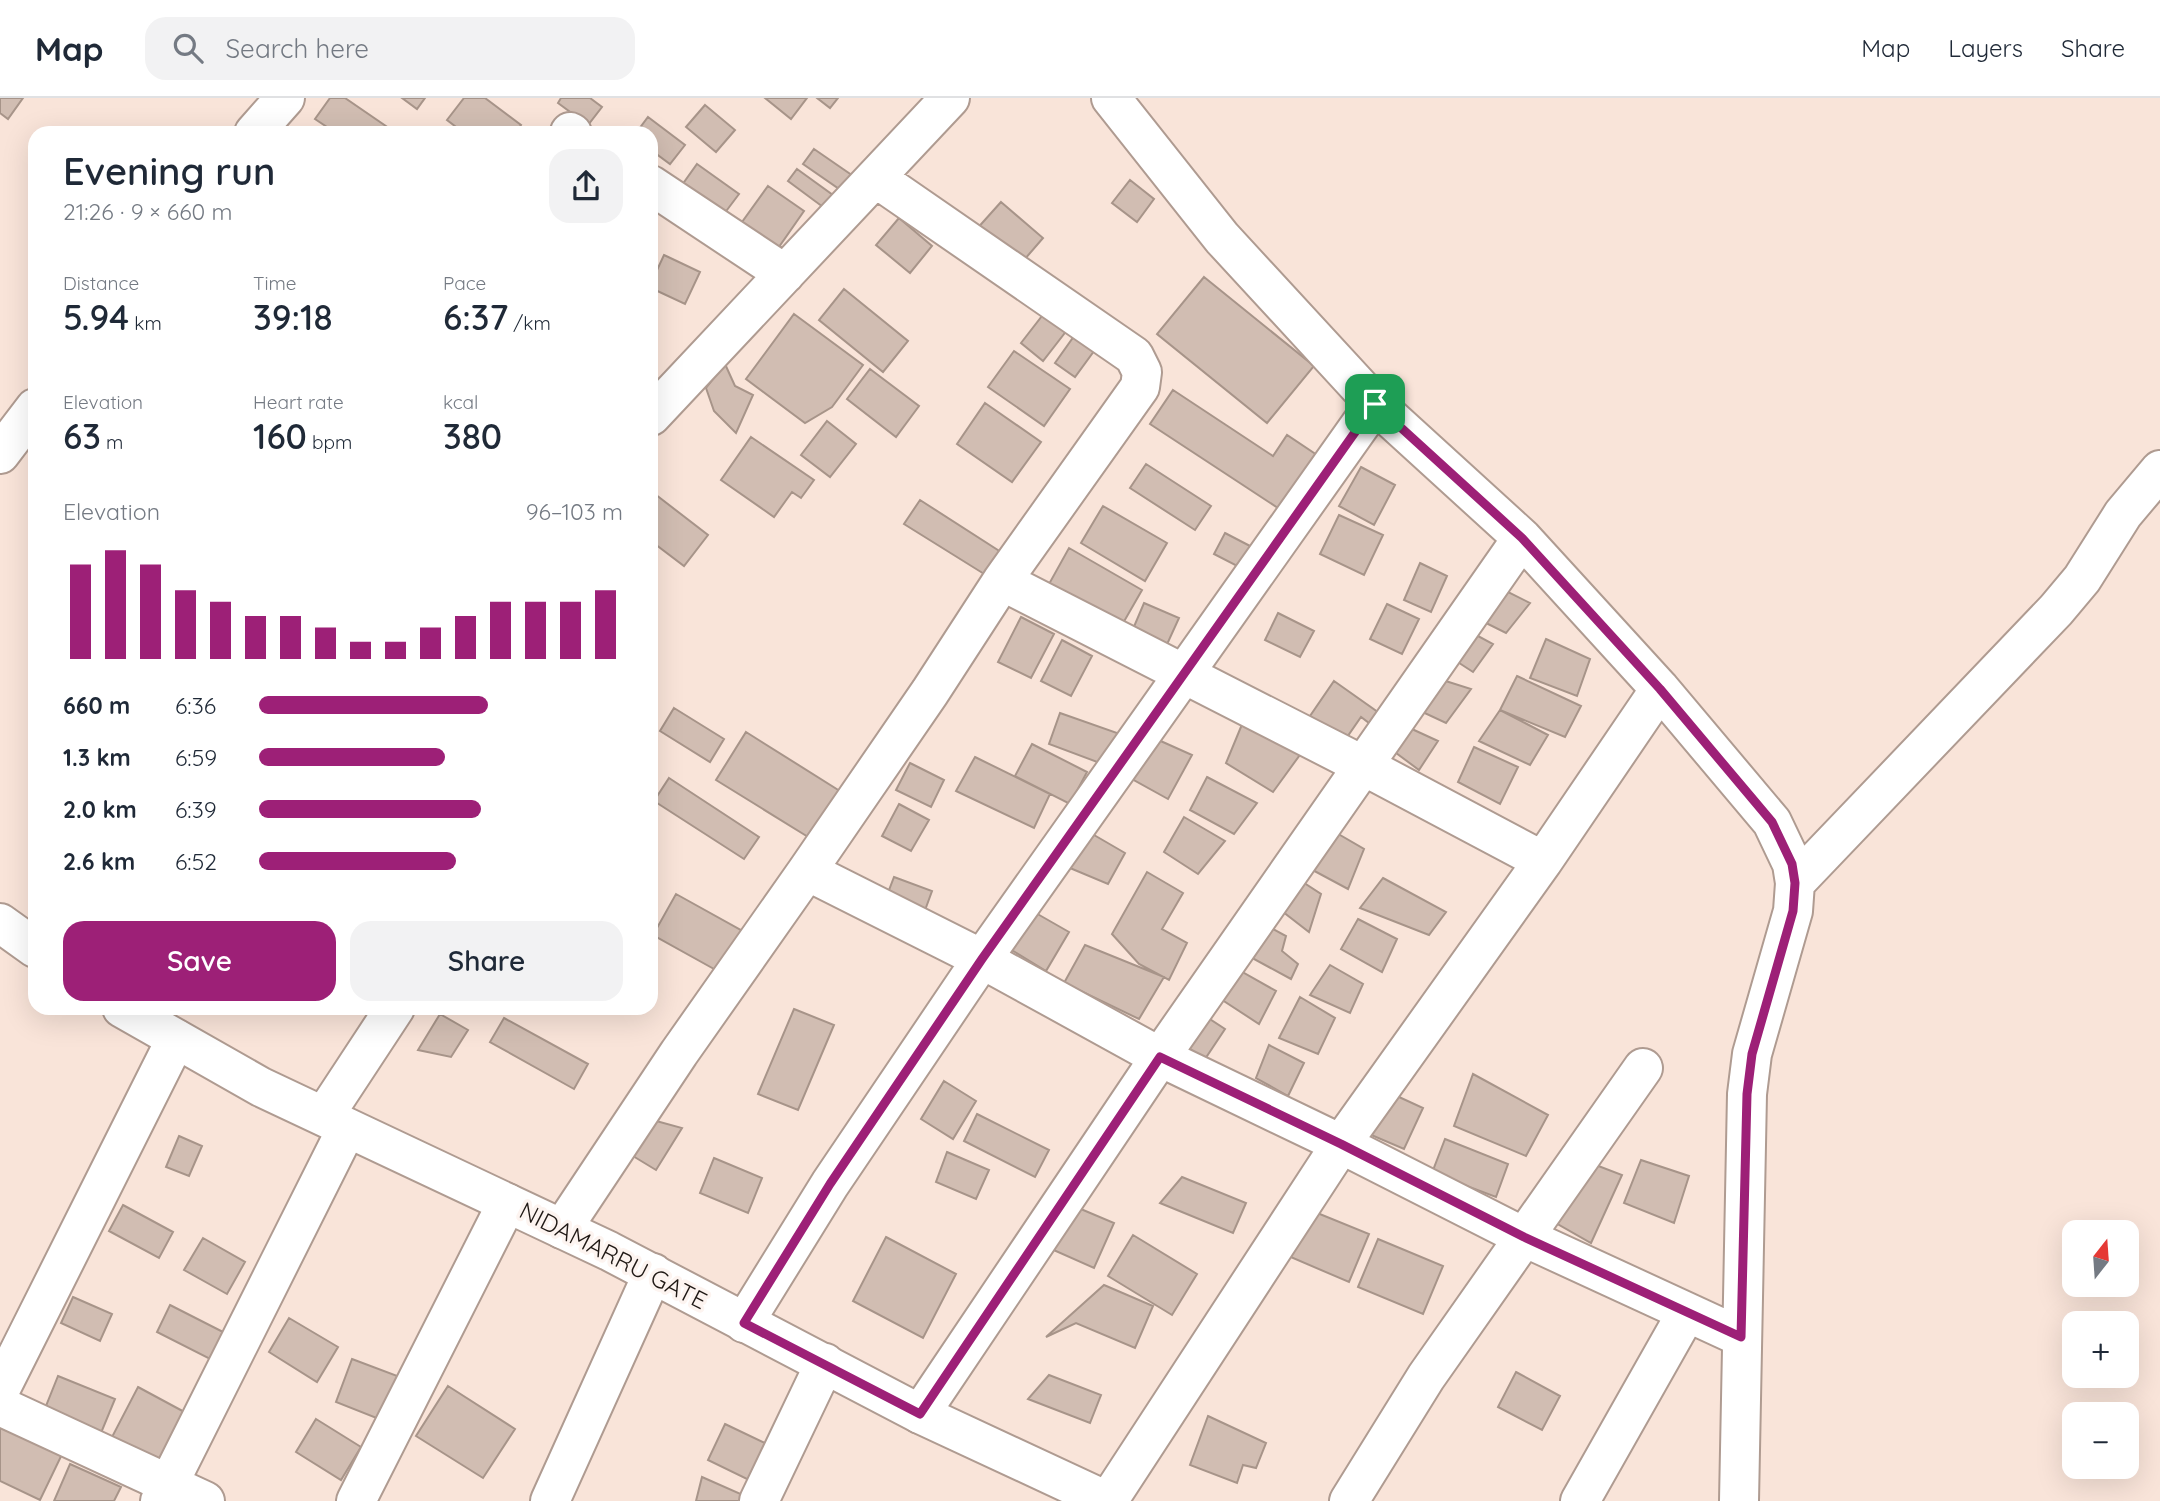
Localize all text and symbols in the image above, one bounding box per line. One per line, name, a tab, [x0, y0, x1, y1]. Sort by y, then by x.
search box	[145, 17, 635, 80]
text: Map	[35, 28, 103, 69]
icon: search	[169, 29, 207, 67]
text: Search here	[225, 32, 369, 65]
text: Map	[1861, 33, 1910, 63]
text: Layers	[1948, 33, 2023, 63]
text: Share	[2061, 33, 2125, 63]
text: Evening run	[63, 147, 276, 195]
button: share	[549, 149, 623, 223]
text: 21:26 · 9 × 660 m	[63, 197, 232, 226]
text: Distance	[63, 271, 139, 295]
text: Time	[253, 271, 297, 295]
text: Pace	[443, 271, 486, 295]
text: 5.94	[63, 295, 129, 339]
text: 39:18	[253, 295, 332, 339]
text: 6:37	[443, 295, 508, 339]
text: km	[129, 311, 162, 335]
text: /km	[508, 311, 551, 335]
pin	[1345, 374, 1405, 434]
icon: arrive	[1356, 385, 1394, 423]
text: Elevation	[63, 390, 143, 414]
text: Heart rate	[253, 390, 344, 414]
text: kcal	[443, 390, 478, 414]
text: 63	[63, 414, 101, 458]
text: 160	[253, 414, 307, 458]
text: 380	[443, 414, 502, 458]
text: m	[101, 430, 123, 454]
text: bpm	[307, 430, 352, 454]
text: Elevation	[63, 497, 160, 526]
text: 96–103 m	[526, 497, 623, 526]
text: 660 m	[63, 691, 130, 720]
text: 6:36	[175, 691, 216, 720]
text: 1.3 km	[63, 743, 131, 772]
text: 6:59	[175, 743, 217, 772]
text: 2.0 km	[63, 795, 137, 824]
text: 6:39	[175, 795, 217, 824]
text: 2.6 km	[63, 847, 135, 876]
text: 6:52	[175, 847, 217, 876]
button: Save	[63, 921, 336, 1001]
button: Share	[350, 921, 623, 1001]
street label: NIDAMARRU GATE	[515, 1195, 712, 1315]
north arrow	[2062, 1220, 2138, 1297]
map controls	[2062, 1220, 2139, 1479]
button: +	[2062, 1311, 2139, 1388]
button: −	[2062, 1402, 2139, 1479]

